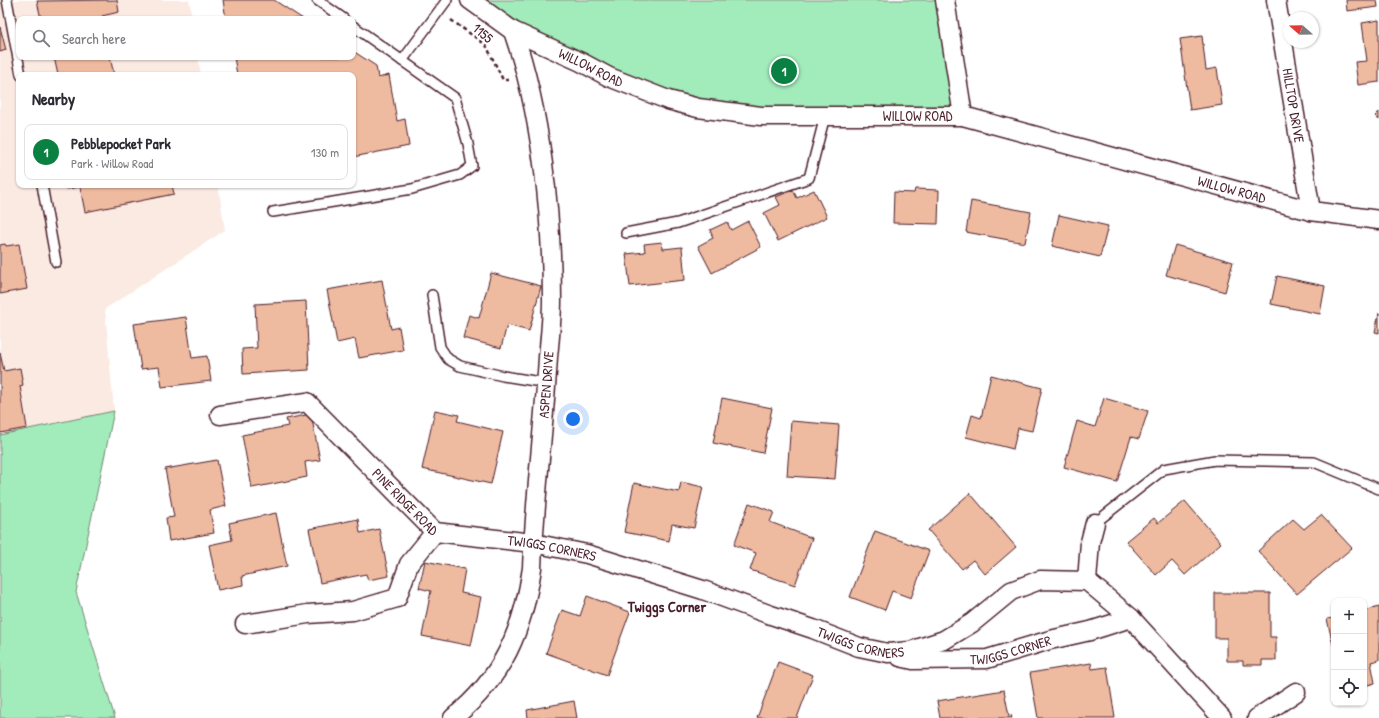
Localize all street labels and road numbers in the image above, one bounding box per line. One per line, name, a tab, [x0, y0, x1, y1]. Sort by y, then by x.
street label: 1155	[469, 18, 498, 47]
street label: WILLOW ROAD	[556, 43, 626, 91]
street label: HILLTOP DRIVE	[1278, 67, 1310, 144]
street label: WILLOW ROAD	[883, 106, 953, 125]
street label: WILLOW ROAD	[1196, 171, 1268, 207]
street label: ASPEN DRIVE	[534, 350, 558, 419]
street label: PINE RIDGE ROAD	[368, 464, 443, 539]
street label: TWIGGS CORNERS	[507, 530, 599, 566]
street label: TWIGGS CORNERS	[815, 622, 905, 662]
street label: TWIGGS CORNER	[970, 630, 1053, 668]

